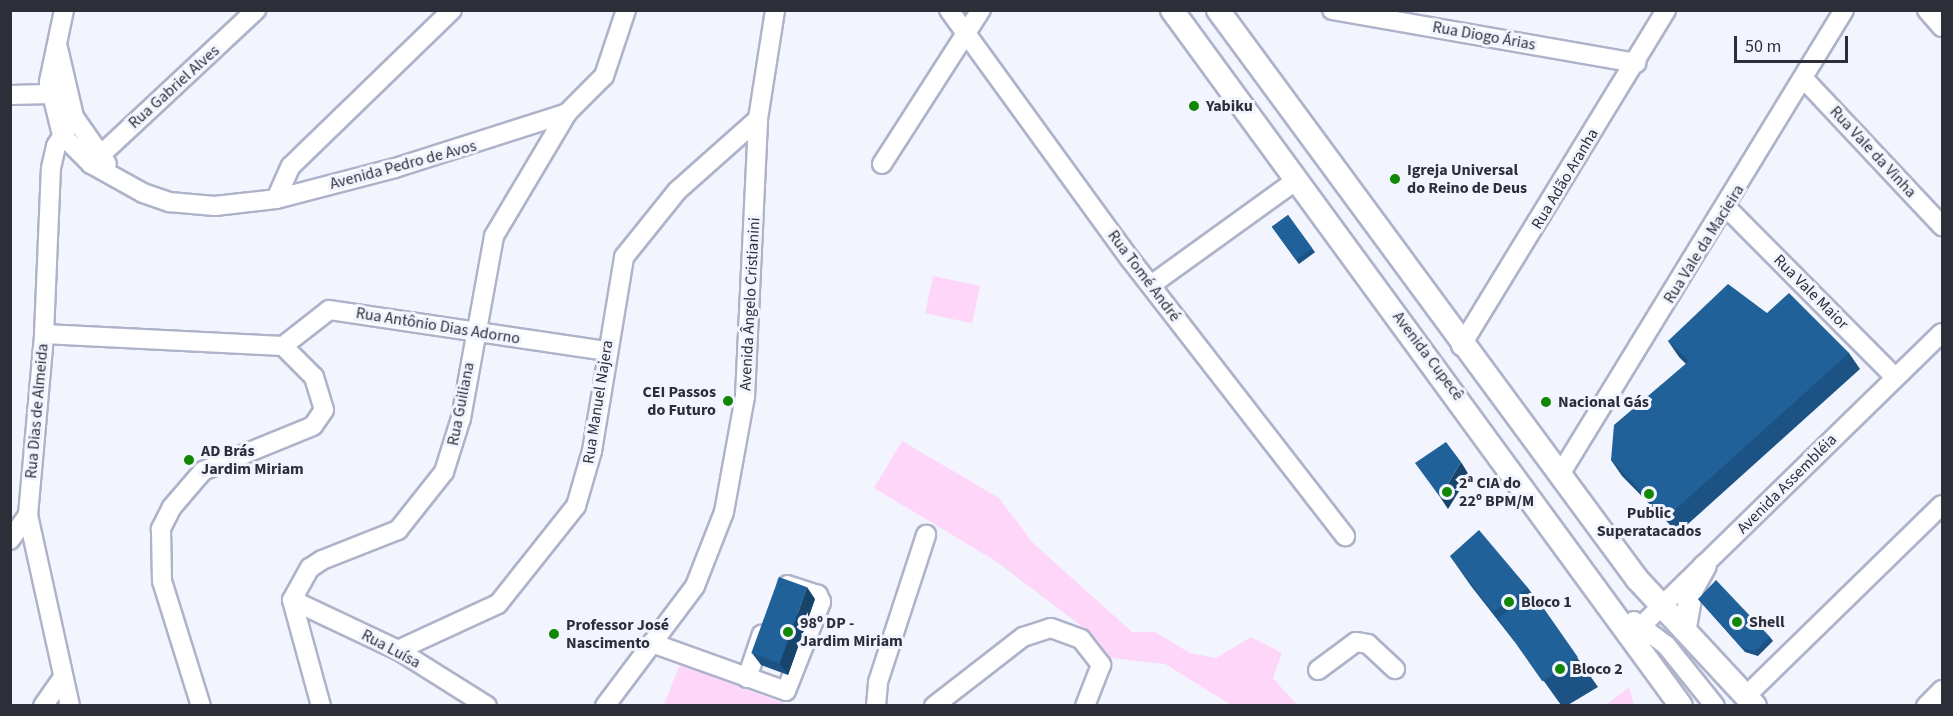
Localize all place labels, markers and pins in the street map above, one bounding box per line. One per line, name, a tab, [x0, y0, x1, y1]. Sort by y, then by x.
place label: Yabiku	[1206, 96, 1253, 116]
marker: Yabiku	[1187, 99, 1201, 113]
place label: Igreja Universal do Reino de Deus	[1407, 160, 1527, 198]
marker: Igreja Universal do Reino de Deus	[1388, 172, 1402, 186]
place label: CEI Passos do Futuro	[642, 382, 716, 420]
place label: Nacional Gás	[1558, 392, 1649, 412]
marker: CEI Passos do Futuro	[721, 394, 735, 408]
marker: Nacional Gás	[1539, 395, 1553, 409]
place label: AD Brás Jardim Miriam	[201, 441, 304, 479]
marker: AD Brás Jardim Miriam	[182, 453, 196, 467]
place label: 2ª CIA do 22º BPM/M	[1459, 473, 1534, 511]
marker: 2ª CIA do 22º BPM/M	[1440, 485, 1454, 499]
marker: Public Superatacados	[1642, 487, 1656, 501]
place label: Public Superatacados	[1597, 503, 1701, 541]
place label: Bloco 1	[1521, 592, 1572, 612]
marker: Bloco 1	[1502, 595, 1516, 609]
place label: Shell	[1749, 612, 1784, 632]
place label: 98º DP - Jardim Miriam	[800, 613, 903, 651]
place label: Professor José Nascimento	[566, 615, 669, 653]
marker: Shell	[1730, 615, 1744, 629]
marker: 98º DP - Jardim Miriam	[781, 625, 795, 639]
marker: Professor José Nascimento	[547, 627, 561, 641]
place label: Bloco 2	[1572, 659, 1623, 679]
marker: Bloco 2	[1553, 662, 1567, 676]

